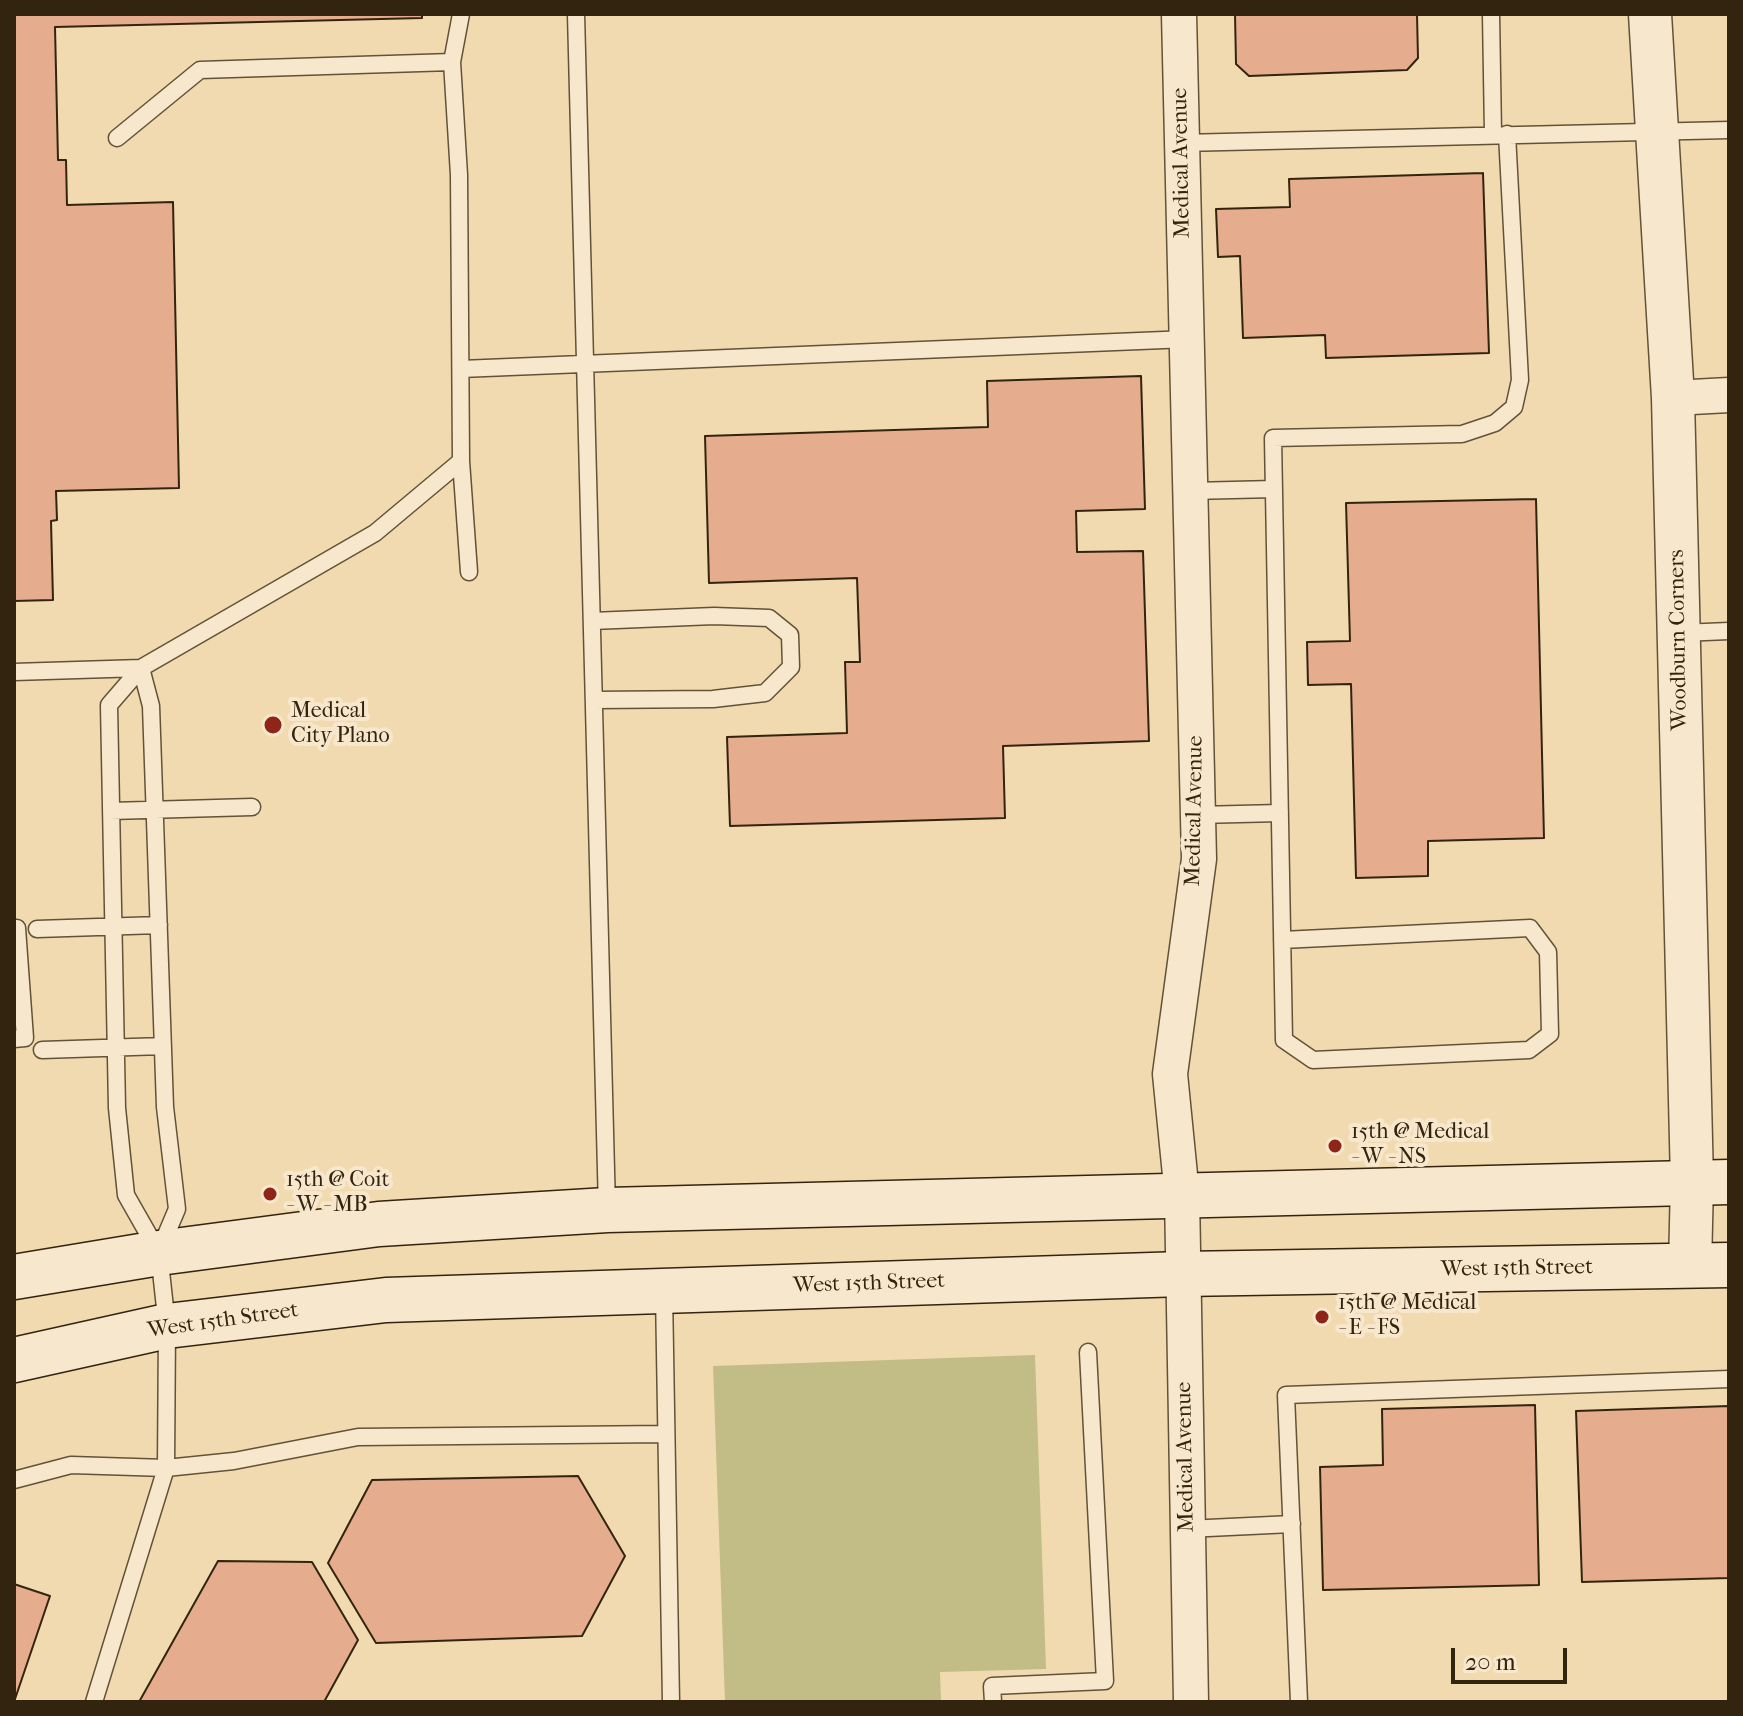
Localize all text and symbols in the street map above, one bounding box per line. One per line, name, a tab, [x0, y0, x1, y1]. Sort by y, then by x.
street label: Medical Avenue	[1167, 87, 1197, 239]
street label: Woodburn Corners	[1664, 549, 1694, 731]
place label: Medical City Plano	[291, 699, 390, 750]
marker: Medical City Plano	[262, 714, 284, 736]
street label: Medical Avenue	[1180, 735, 1210, 887]
place label: 15th @ Medical - W - NS	[1351, 1120, 1489, 1172]
marker: 15th @ Medical - W - NS	[1326, 1137, 1344, 1155]
place label: 15th @ Coit - W - MB	[286, 1168, 389, 1220]
marker: 15th @ Coit - W - MB	[261, 1185, 279, 1203]
street label: West 15th Street	[1441, 1254, 1593, 1284]
street label: West 15th Street	[793, 1268, 945, 1300]
place label: 15th @ Medical - E - FS	[1338, 1291, 1476, 1342]
street label: West 15th Street	[146, 1297, 300, 1345]
marker: 15th @ Medical - E - FS	[1313, 1308, 1331, 1326]
street label: Medical Avenue	[1171, 1381, 1201, 1533]
scale bar	[1455, 1632, 1571, 1682]
text: 20 m	[1465, 1648, 1516, 1676]

